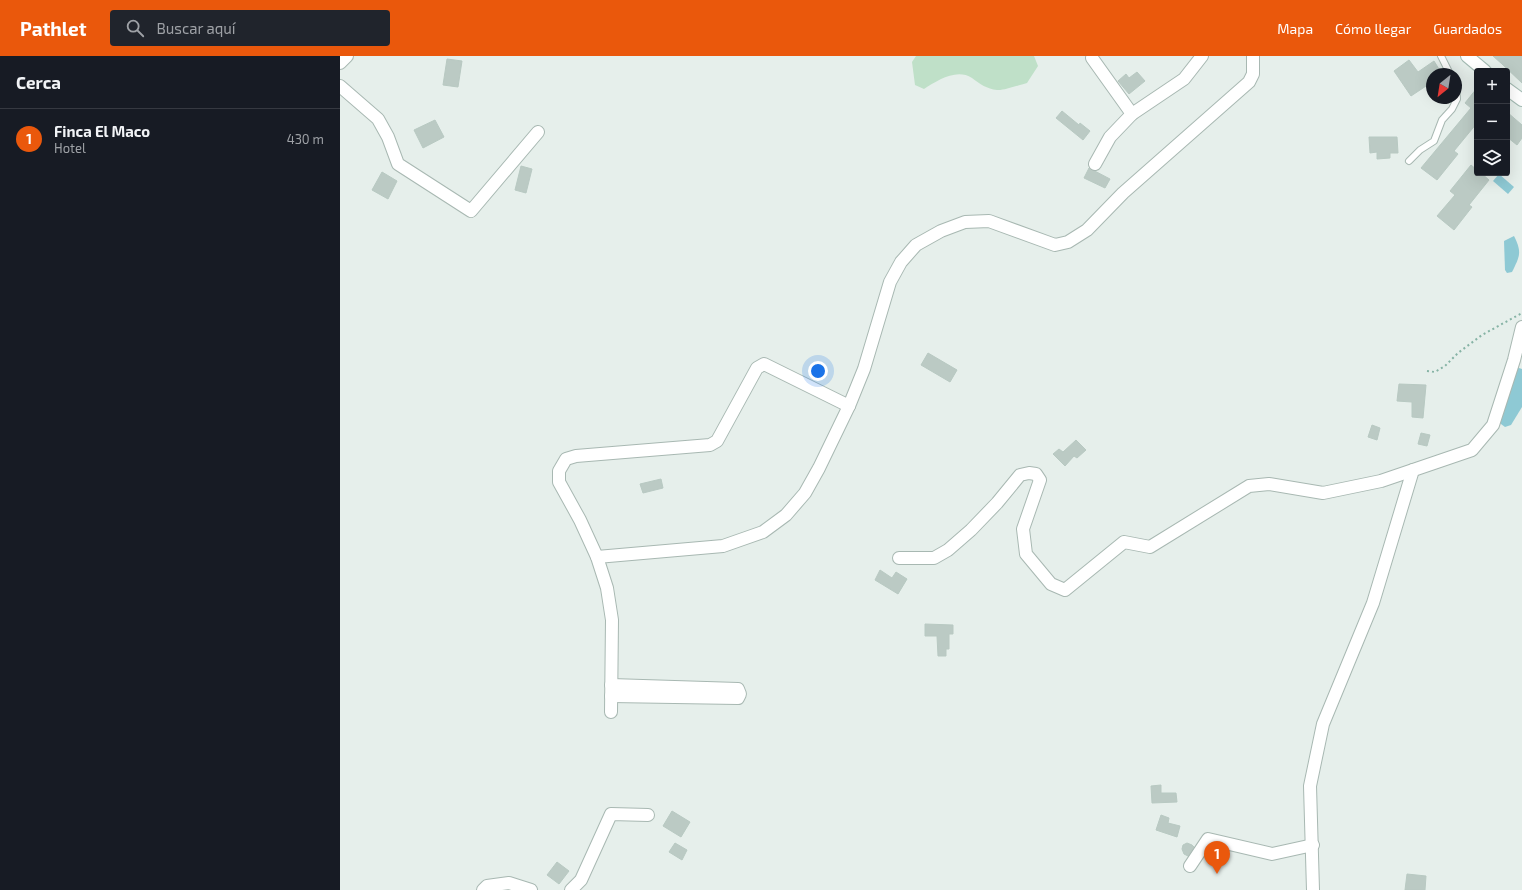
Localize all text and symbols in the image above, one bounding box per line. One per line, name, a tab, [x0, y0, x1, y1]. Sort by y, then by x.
search box	[110, 10, 390, 46]
text: Pathlet	[20, 17, 86, 40]
icon: search	[124, 17, 146, 39]
text: Buscar aquí	[156, 19, 236, 37]
text: Mapa	[1277, 20, 1313, 37]
text: Cómo llegar	[1335, 20, 1411, 37]
text: Guardados	[1433, 20, 1502, 37]
north arrow	[1426, 68, 1462, 104]
map controls	[1474, 68, 1510, 176]
button: +	[1474, 68, 1510, 104]
text: Cerca	[16, 72, 61, 92]
button: −	[1474, 104, 1510, 140]
text: Finca El Maco	[54, 122, 150, 140]
text: 1	[26, 131, 32, 147]
text: 430 m	[287, 131, 324, 147]
text: Hotel	[54, 140, 86, 156]
button: layers	[1474, 140, 1510, 176]
your location	[808, 361, 828, 381]
pin: 1	[1204, 841, 1230, 874]

